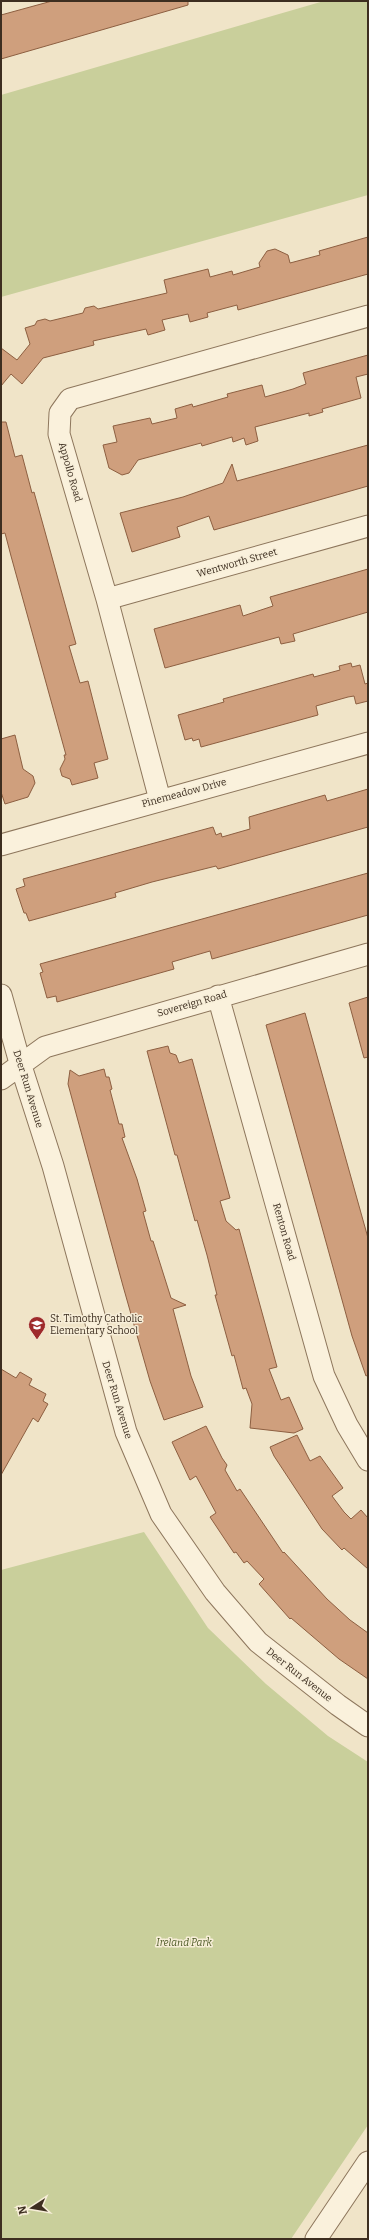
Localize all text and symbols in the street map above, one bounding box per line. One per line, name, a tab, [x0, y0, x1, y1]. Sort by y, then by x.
street label: Appollo Road	[56, 441, 84, 503]
street label: Wentworth Street	[196, 546, 279, 580]
street label: Pinemeadow Drive	[140, 776, 228, 810]
street label: Sovereign Road	[156, 988, 228, 1020]
street label: Deer Run Avenue	[10, 1049, 46, 1129]
street label: Renton Road	[270, 1202, 298, 1262]
place label: St. Timothy Catholic Elementary School	[50, 1313, 142, 1337]
school or university icon: St. Timothy Catholic Elementary School	[27, 1315, 47, 1340]
street label: Deer Run Avenue	[99, 1360, 135, 1440]
street label: Deer Run Avenue	[264, 1645, 334, 1705]
park label: Ireland Park	[156, 1937, 212, 1949]
north arrow	[12, 2188, 52, 2228]
text: N	[15, 2204, 30, 2215]

